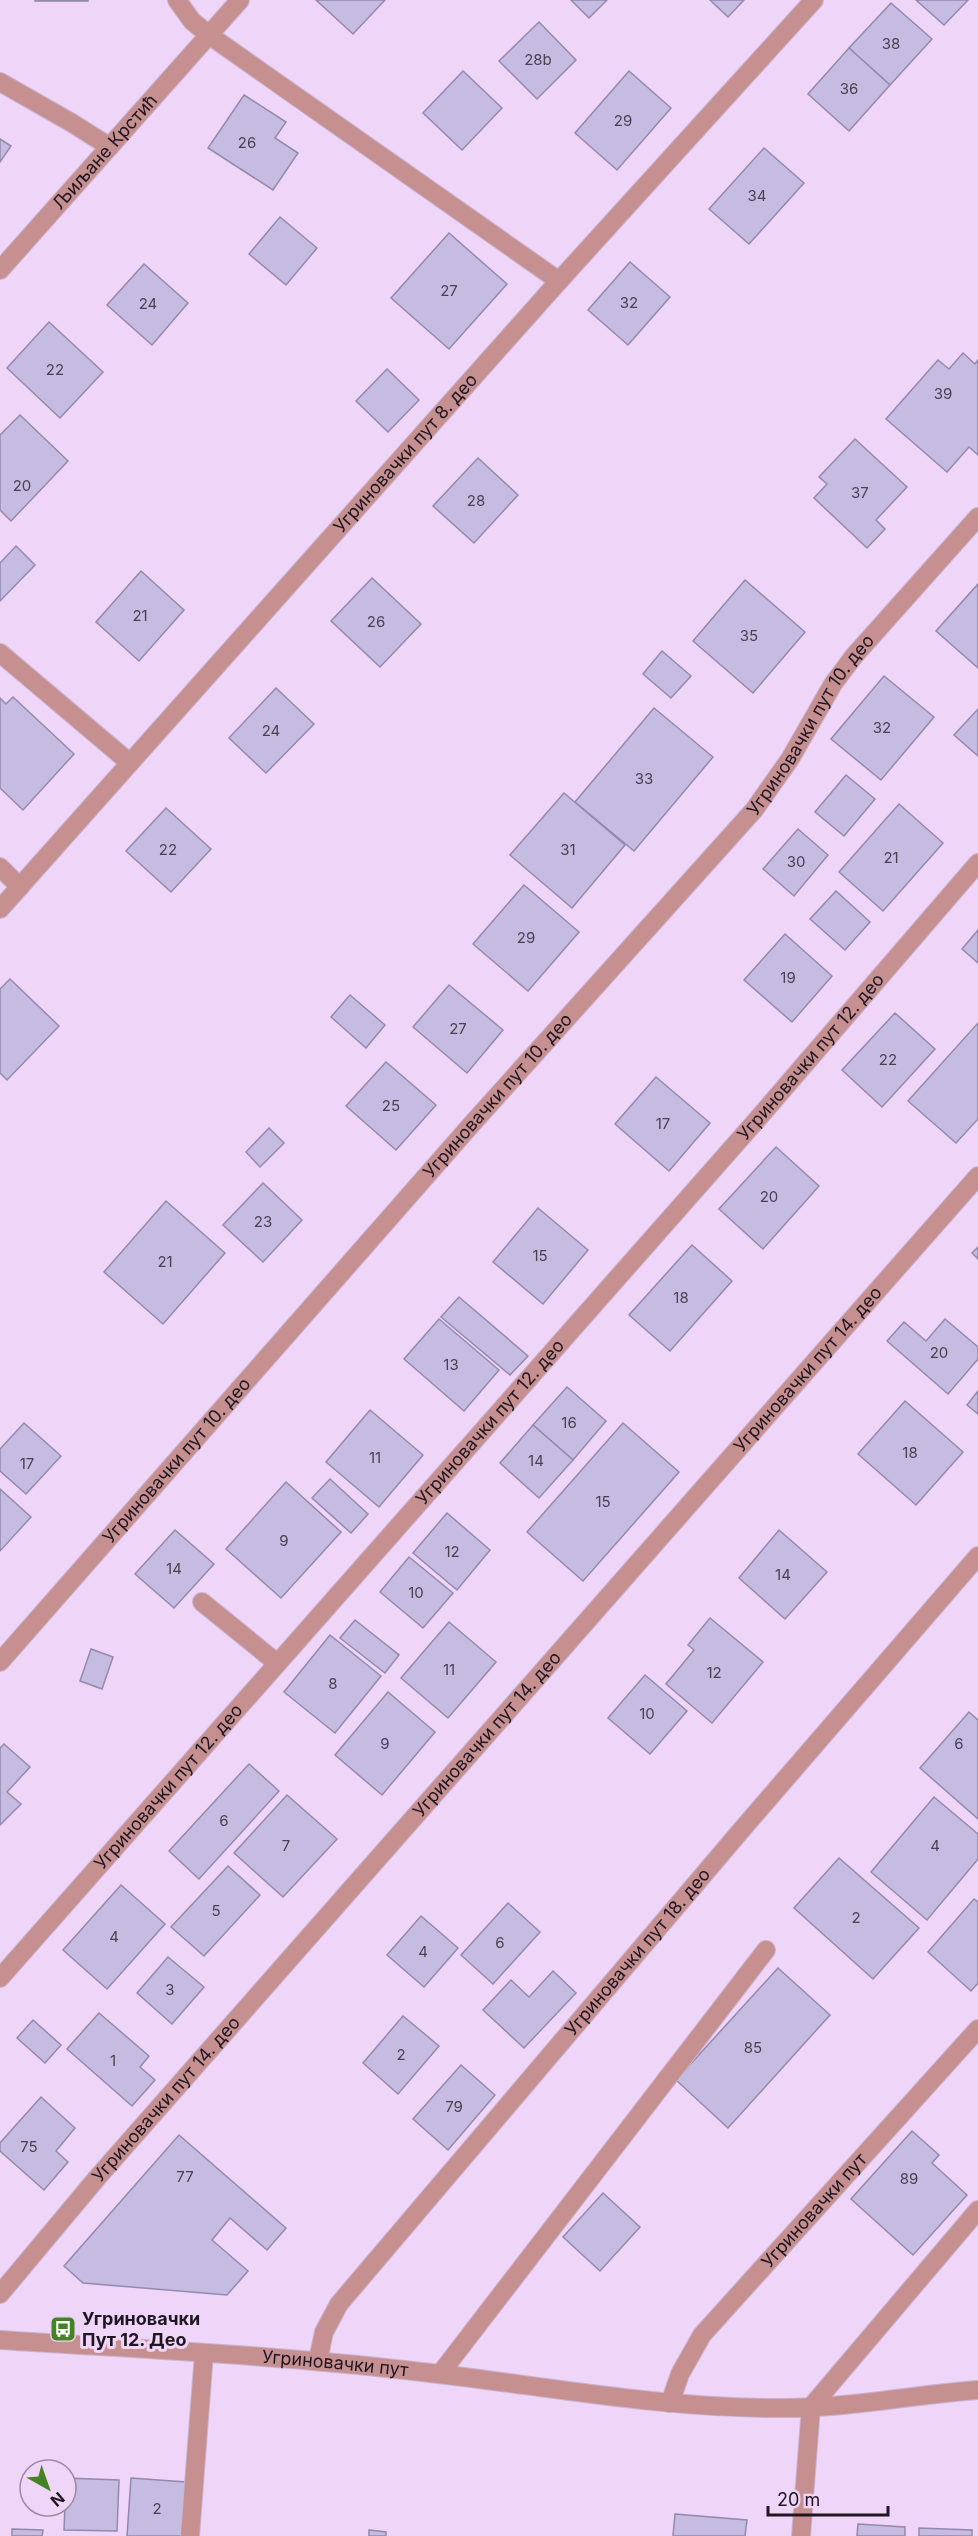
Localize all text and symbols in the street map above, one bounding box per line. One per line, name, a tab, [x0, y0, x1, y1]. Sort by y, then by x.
house number: 38	[882, 34, 900, 53]
house number: 28b	[524, 50, 552, 69]
house number: 36	[840, 79, 858, 98]
street label: Љиљане Крстић	[48, 90, 161, 214]
house number: 29	[614, 111, 632, 130]
house number: 26	[238, 133, 256, 152]
house number: 34	[748, 186, 766, 205]
house number: 27	[440, 281, 458, 300]
house number: 32	[620, 293, 638, 312]
house number: 24	[139, 294, 157, 313]
house number: 22	[46, 360, 64, 379]
street label: Угриновачки пут 8. део	[329, 369, 481, 537]
house number: 39	[934, 384, 952, 403]
house number: 20	[13, 476, 31, 495]
house number: 37	[851, 483, 869, 502]
house number: 28	[467, 491, 485, 510]
house number: 21	[132, 606, 148, 625]
house number: 26	[367, 612, 385, 631]
house number: 35	[740, 626, 758, 645]
street label: Угриновачки пут 10. део	[742, 630, 878, 819]
house number: 32	[873, 718, 891, 737]
house number: 24	[262, 721, 280, 740]
house number: 33	[635, 769, 653, 788]
house number: 22	[159, 840, 177, 859]
house number: 31	[560, 840, 576, 859]
house number: 21	[883, 848, 899, 867]
house number: 30	[787, 852, 805, 871]
house number: 29	[517, 928, 535, 947]
house number: 19	[780, 968, 796, 987]
street label: Угриновачки пут 12. део	[733, 969, 888, 1144]
street label: Угриновачки пут 10. део	[419, 1009, 576, 1182]
house number: 27	[449, 1019, 467, 1038]
house number: 22	[879, 1050, 897, 1069]
house number: 25	[382, 1096, 400, 1115]
house number: 17	[656, 1114, 670, 1133]
house number: 20	[760, 1187, 778, 1206]
house number: 23	[254, 1212, 272, 1231]
house number: 15	[532, 1246, 548, 1265]
house number: 21	[157, 1252, 173, 1271]
street label: Угриновачки пут 14. део	[729, 1282, 886, 1456]
house number: 18	[673, 1288, 689, 1307]
street label: Угриновачки пут 12. део	[411, 1335, 568, 1509]
house number: 20	[930, 1343, 948, 1362]
house number: 13	[443, 1355, 459, 1374]
street label: Угриновачки пут 10. део	[98, 1373, 255, 1547]
house number: 16	[561, 1413, 577, 1432]
house number: 18	[902, 1443, 918, 1462]
house number: 11	[369, 1448, 381, 1467]
house number: 14	[528, 1451, 544, 1470]
house number: 17	[20, 1454, 34, 1473]
house number: 15	[595, 1492, 611, 1511]
house number: 9	[279, 1531, 289, 1550]
house number: 12	[444, 1542, 460, 1561]
house number: 14	[166, 1559, 182, 1578]
house number: 14	[775, 1565, 791, 1584]
house number: 10	[408, 1583, 424, 1602]
street label: Угриновачки пут 14. део	[408, 1647, 565, 1821]
house number: 11	[443, 1660, 455, 1679]
house number: 12	[706, 1663, 722, 1682]
house number: 8	[328, 1674, 338, 1693]
street label: Угриновачки пут 12. део	[90, 1699, 247, 1873]
house number: 10	[639, 1704, 655, 1723]
house number: 9	[380, 1734, 390, 1753]
house number: 6	[954, 1734, 964, 1753]
house number: 6	[219, 1811, 229, 1830]
house number: 7	[282, 1836, 290, 1855]
house number: 4	[930, 1836, 940, 1855]
street label: Угриновачки пут 18. део	[560, 1864, 714, 2040]
house number: 5	[211, 1901, 221, 1920]
house number: 2	[851, 1908, 861, 1927]
house number: 4	[109, 1927, 119, 1946]
house number: 6	[495, 1933, 505, 1952]
house number: 4	[418, 1942, 428, 1961]
house number: 3	[165, 1980, 175, 1999]
street label: Угриновачки пут 14. део	[87, 2012, 244, 2186]
house number: 85	[744, 2038, 762, 2057]
house number: 2	[396, 2045, 406, 2064]
house number: 1	[110, 2051, 116, 2070]
house number: 79	[445, 2097, 463, 2116]
house number: 75	[20, 2137, 38, 2156]
street label: Угриновачки пут	[757, 2148, 871, 2272]
house number: 77	[176, 2167, 194, 2186]
house number: 89	[900, 2169, 918, 2188]
place label: Угриновачки Пут 12. Део	[82, 2308, 200, 2350]
bus stop icon: Угриновачки Пут 12. Део	[48, 2314, 78, 2344]
street label: Угриновачки пут	[261, 2346, 410, 2380]
north arrow	[18, 2458, 78, 2518]
scale bar	[768, 2479, 888, 2517]
text: N	[47, 2488, 69, 2511]
text: 20 m	[777, 2489, 820, 2510]
house number: 2	[152, 2499, 162, 2518]

